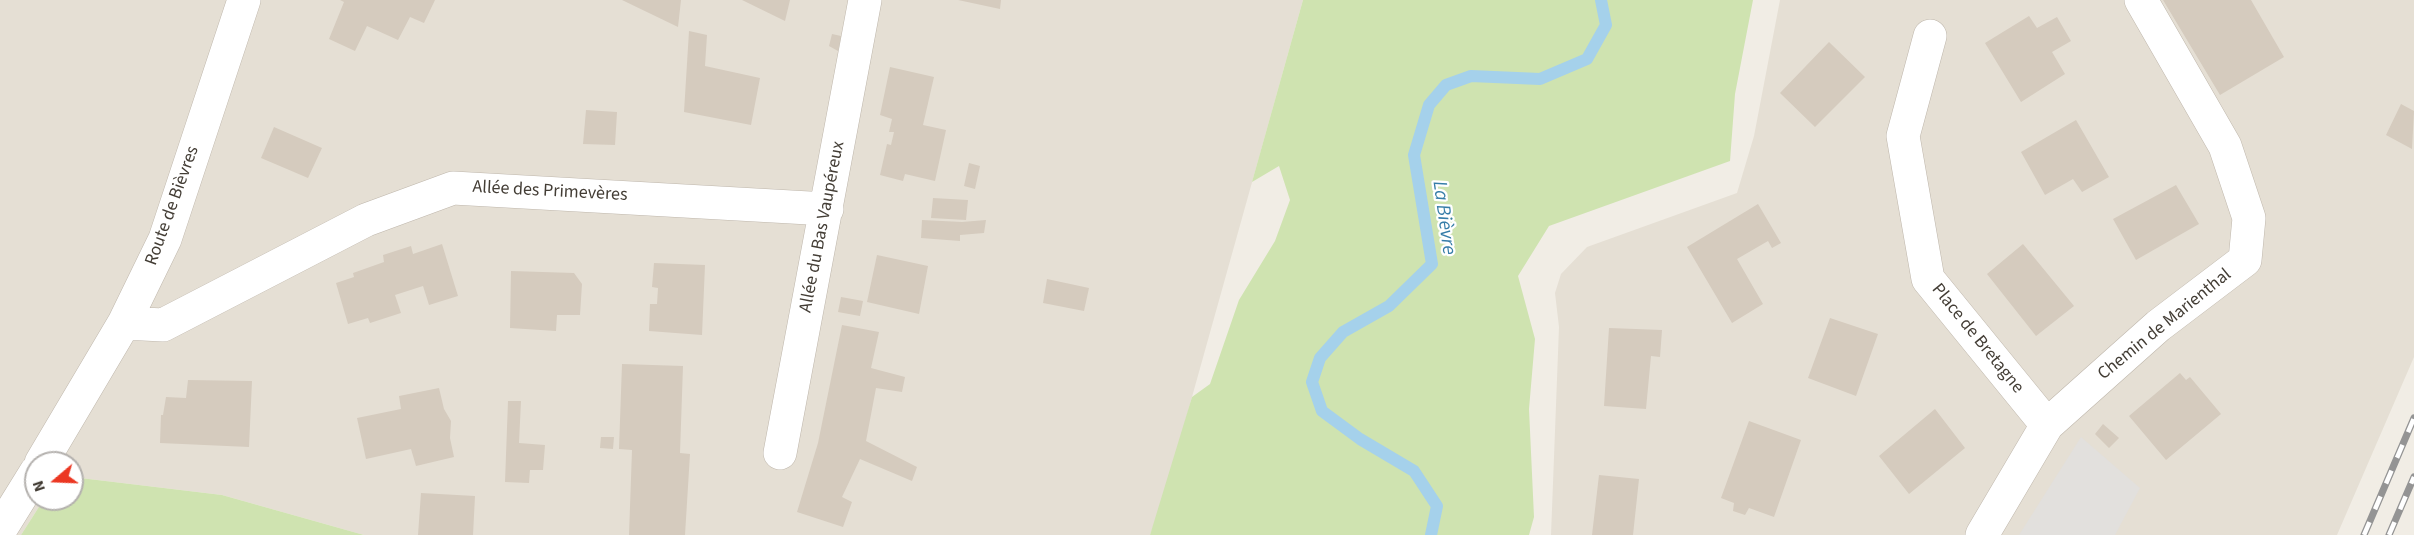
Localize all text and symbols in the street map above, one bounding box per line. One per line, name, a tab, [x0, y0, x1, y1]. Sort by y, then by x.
street label: Allée du Bas Vaupéreux	[796, 140, 850, 314]
street label: Route de Bièvres	[141, 143, 205, 269]
street label: Allée des Primevères	[472, 177, 628, 207]
water label: La Bièvre	[1426, 180, 1460, 256]
street label: Chemin de Marienthal	[2094, 265, 2236, 385]
street label: Place de Bretagne	[1926, 280, 2028, 398]
north arrow	[24, 451, 84, 511]
text: N	[27, 478, 51, 495]

